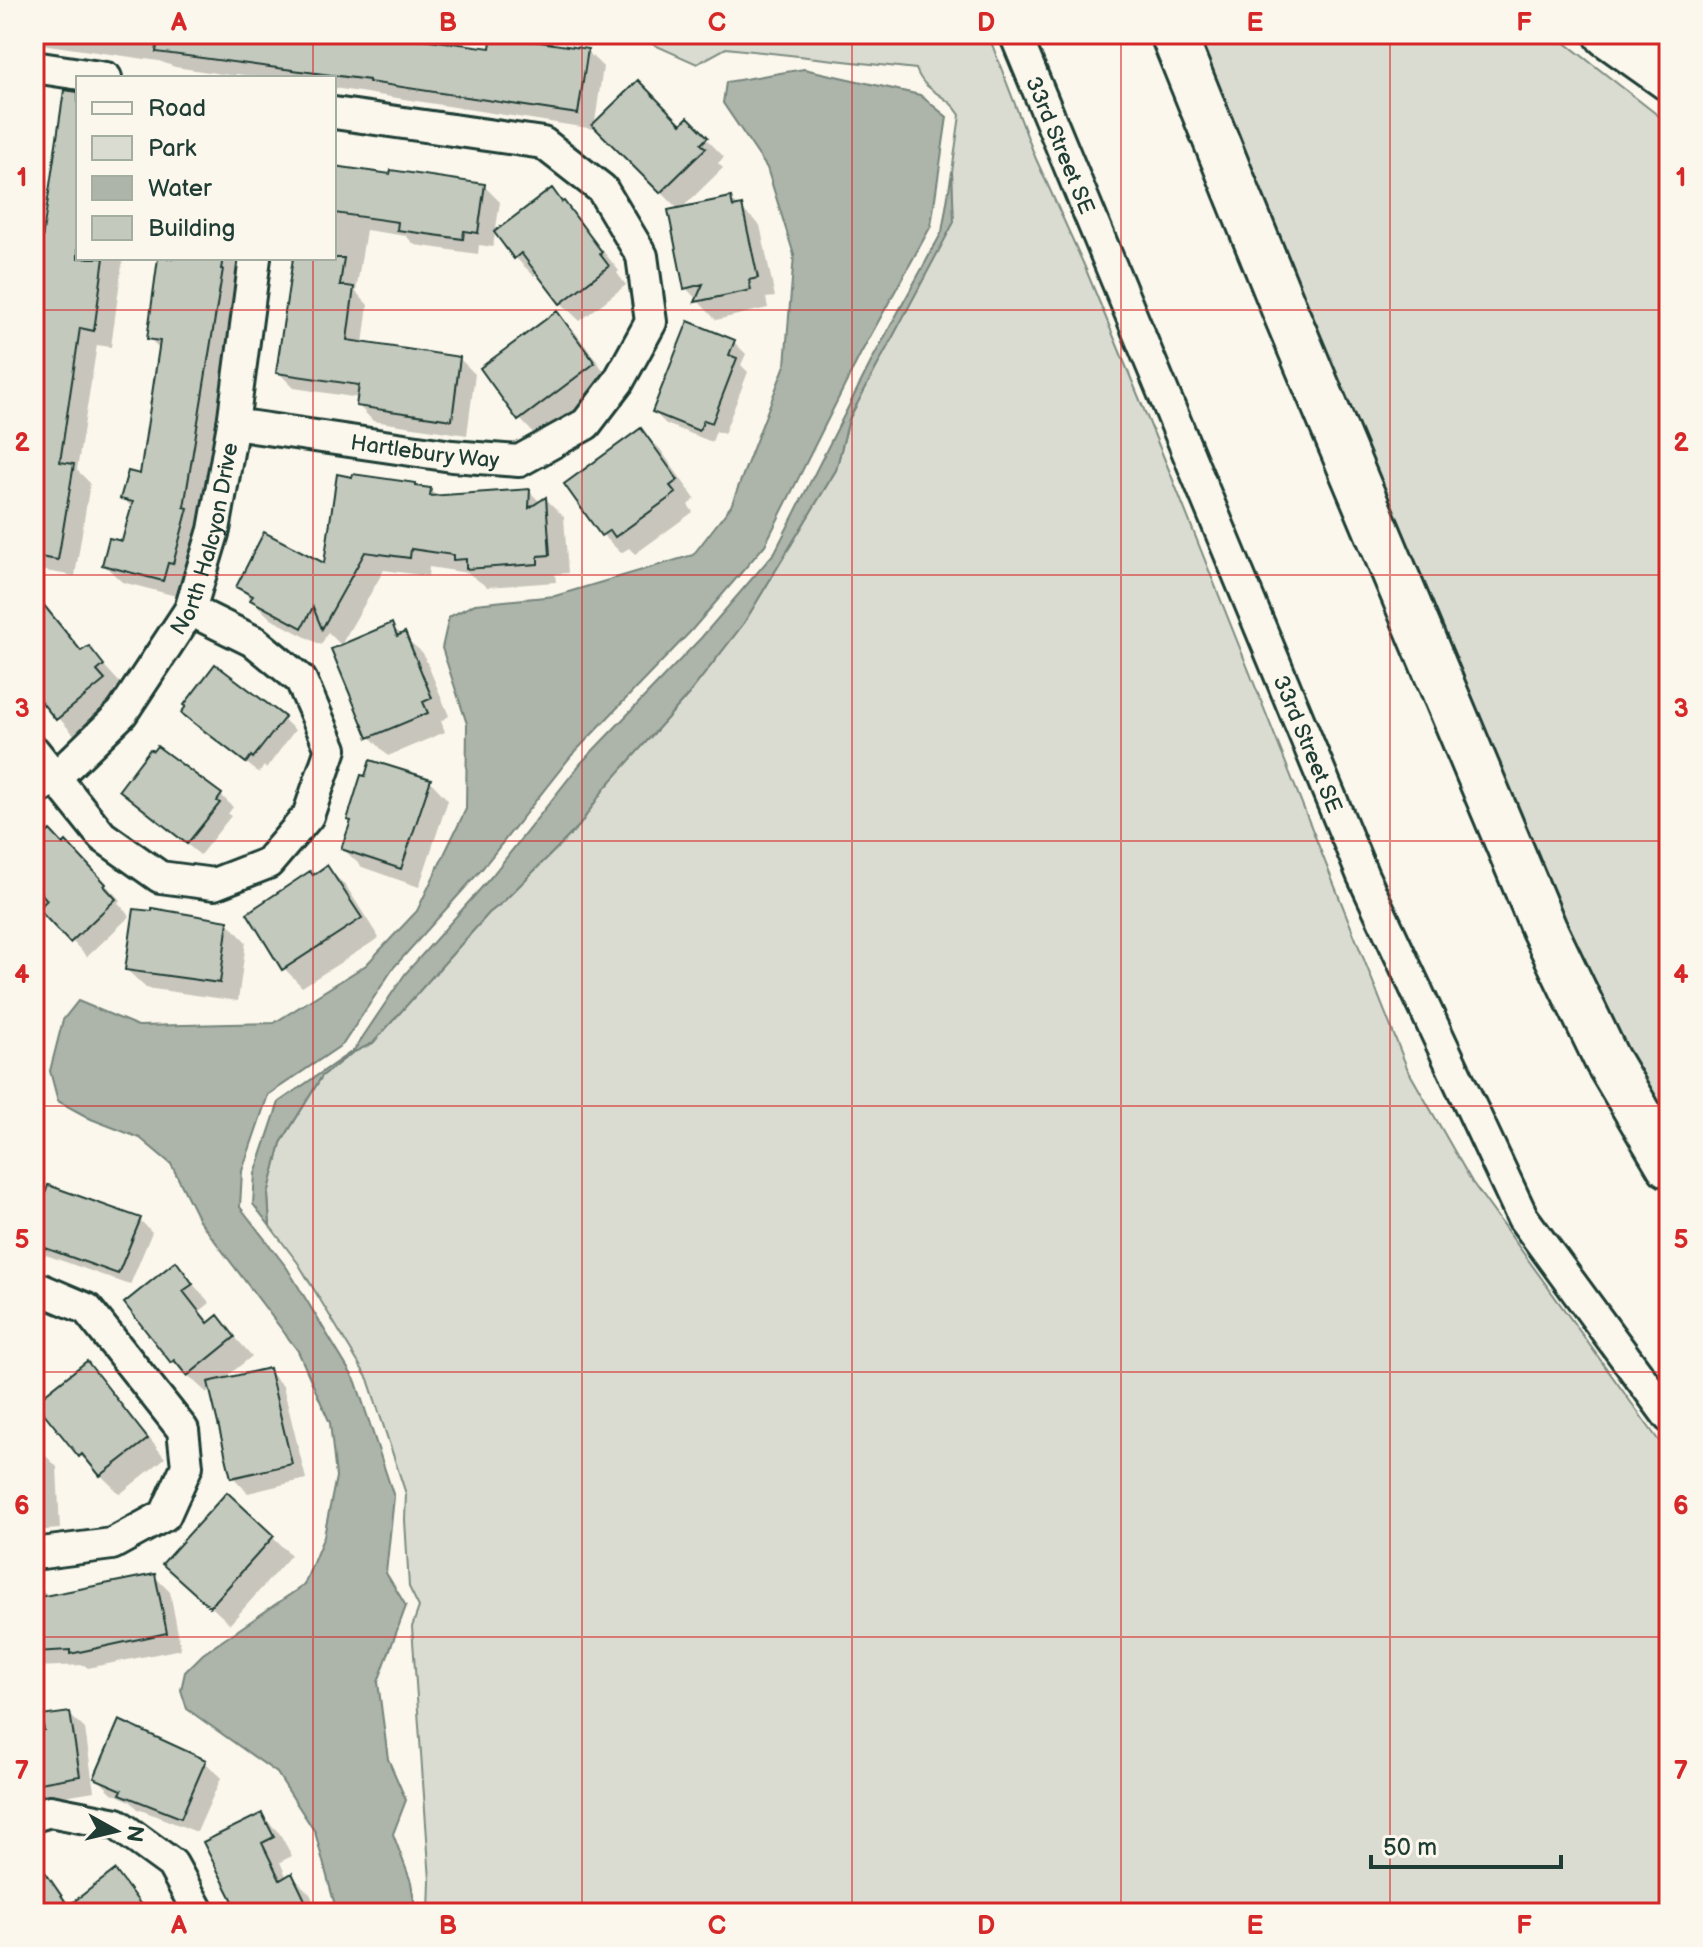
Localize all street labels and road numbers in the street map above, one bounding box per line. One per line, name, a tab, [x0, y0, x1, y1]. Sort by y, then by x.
street label: 33rd Street SE	[1019, 73, 1100, 218]
street label: Hartlebury Way	[349, 429, 500, 474]
street label: North Halcyon Drive	[165, 441, 244, 641]
street label: 33rd Street SE	[1267, 671, 1347, 817]

